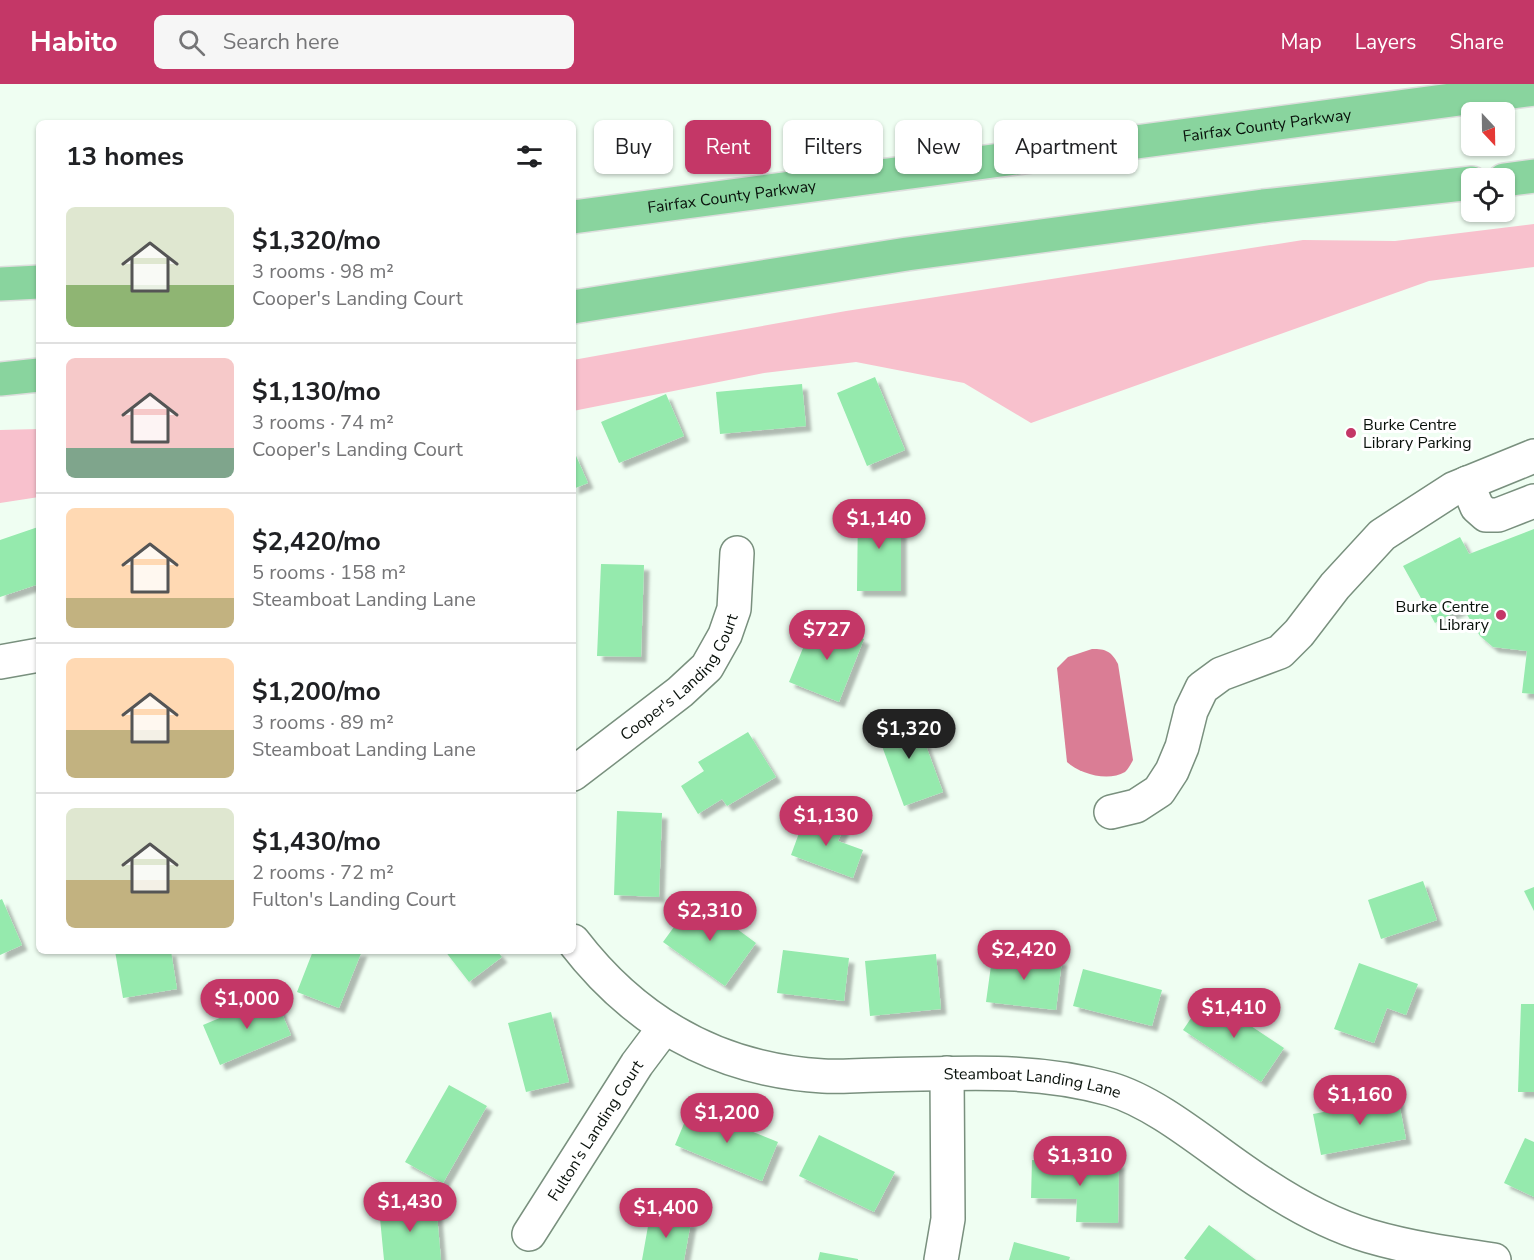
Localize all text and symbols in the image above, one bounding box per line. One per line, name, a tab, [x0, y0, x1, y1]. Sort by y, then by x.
search box	[154, 15, 574, 69]
text: Habito	[30, 23, 118, 61]
icon: search	[175, 26, 208, 59]
text: Search here	[223, 27, 339, 57]
text: Map	[1280, 28, 1322, 56]
text: Layers	[1355, 28, 1416, 56]
text: Share	[1449, 28, 1504, 56]
north arrow	[1461, 102, 1515, 156]
map controls	[1461, 102, 1515, 222]
street label: Fairfax County Parkway	[1181, 103, 1353, 148]
chip: Buy	[594, 120, 673, 174]
chip: Rent	[685, 120, 771, 174]
chip: Filters	[783, 120, 883, 174]
chip: New	[895, 120, 982, 174]
chip: Apartment	[994, 120, 1138, 174]
text: 13 homes	[66, 139, 184, 174]
icon: filters	[513, 140, 546, 173]
button: locate	[1461, 168, 1515, 222]
street label: Fairfax County Parkway	[646, 175, 818, 219]
text: $1,320/mo	[252, 223, 381, 258]
icon: home	[114, 231, 186, 303]
text: 3 rooms · 98 m²	[252, 258, 394, 285]
text: Cooper's Landing Court	[252, 285, 463, 312]
text: $1,130/mo	[252, 374, 381, 409]
icon: home	[114, 382, 186, 454]
text: 3 rooms · 74 m²	[252, 409, 394, 436]
place label: Burke Centre Library Parking	[1363, 414, 1472, 454]
marker: Burke Centre Library Parking	[1344, 426, 1358, 440]
text: Cooper's Landing Court	[252, 436, 463, 463]
pin: $1,140	[830, 499, 928, 550]
text: $1,140	[847, 505, 911, 532]
text: $2,420/mo	[252, 524, 381, 559]
icon: home	[114, 532, 186, 604]
text: 5 rooms · 158 m²	[252, 559, 406, 586]
text: Steamboat Landing Lane	[252, 586, 476, 613]
place label: Burke Centre Library	[1396, 596, 1490, 636]
marker: Burke Centre Library	[1494, 608, 1508, 622]
street label: Cooper's Landing Court	[616, 610, 744, 746]
pin: $727	[791, 610, 863, 661]
text: $727	[803, 616, 851, 643]
text: $1,200/mo	[252, 674, 381, 709]
icon: home	[114, 682, 186, 754]
text: 3 rooms · 89 m²	[252, 709, 394, 736]
pin: $1,320	[860, 709, 958, 760]
text: $1,320	[877, 715, 941, 742]
text: Steamboat Landing Lane	[252, 736, 476, 763]
pin: $1,130	[777, 796, 875, 847]
text: $1,130	[794, 802, 858, 829]
text: $1,430/mo	[252, 824, 381, 859]
icon: home	[114, 832, 186, 904]
text: 2 rooms · 72 m²	[252, 859, 394, 886]
text: Fulton's Landing Court	[252, 886, 455, 913]
pin: $2,310	[661, 891, 759, 942]
text: $2,310	[678, 897, 742, 924]
pin: $2,420	[975, 930, 1073, 981]
text: $2,420	[992, 936, 1056, 963]
pin: $1,000	[198, 979, 296, 1030]
text: $1,000	[215, 985, 279, 1012]
pin: $1,410	[1185, 988, 1283, 1039]
text: $1,410	[1202, 994, 1266, 1021]
street label: Fulton's Landing Court	[543, 1055, 649, 1205]
street label: Steamboat Landing Lane	[943, 1063, 1124, 1104]
pin: $1,160	[1311, 1075, 1409, 1126]
text: $1,160	[1328, 1081, 1392, 1108]
pin: $1,200	[678, 1093, 776, 1144]
text: $1,200	[695, 1099, 759, 1126]
pin: $1,310	[1031, 1136, 1129, 1187]
text: $1,310	[1048, 1142, 1112, 1169]
pin: $1,430	[361, 1182, 459, 1233]
text: $1,430	[378, 1188, 442, 1215]
pin: $1,400	[617, 1188, 715, 1239]
text: $1,400	[634, 1194, 698, 1221]

